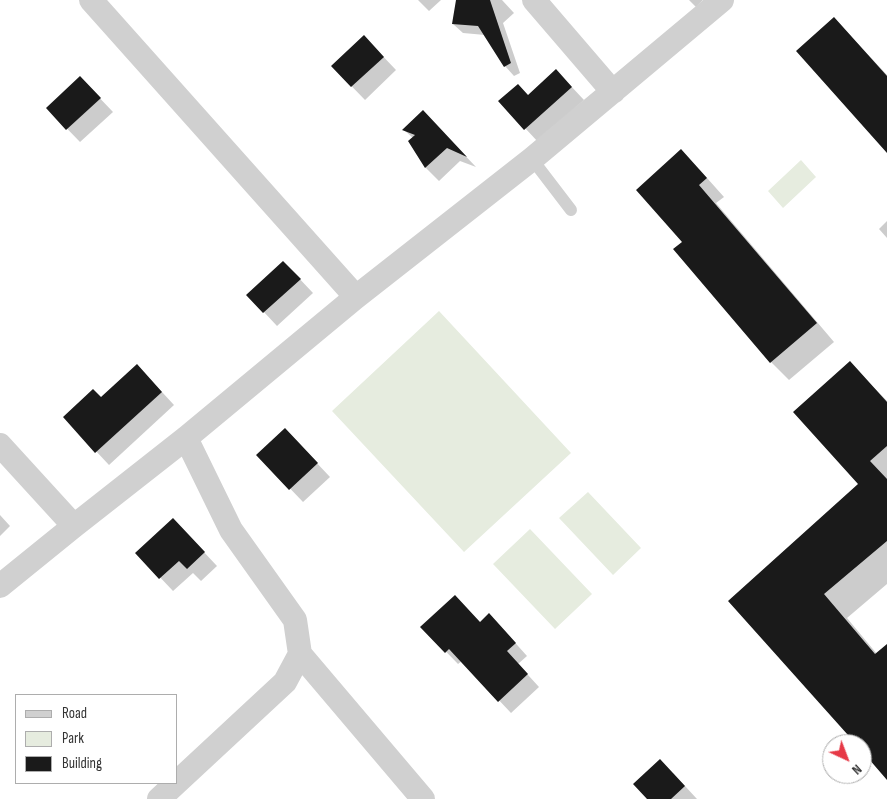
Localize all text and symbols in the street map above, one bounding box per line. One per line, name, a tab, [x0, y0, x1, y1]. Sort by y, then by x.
legend	[15, 694, 178, 784]
text: Road	[62, 704, 87, 723]
text: Park	[62, 729, 84, 748]
north arrow	[822, 734, 872, 784]
text: Building	[62, 754, 102, 773]
text: N	[848, 761, 865, 778]

